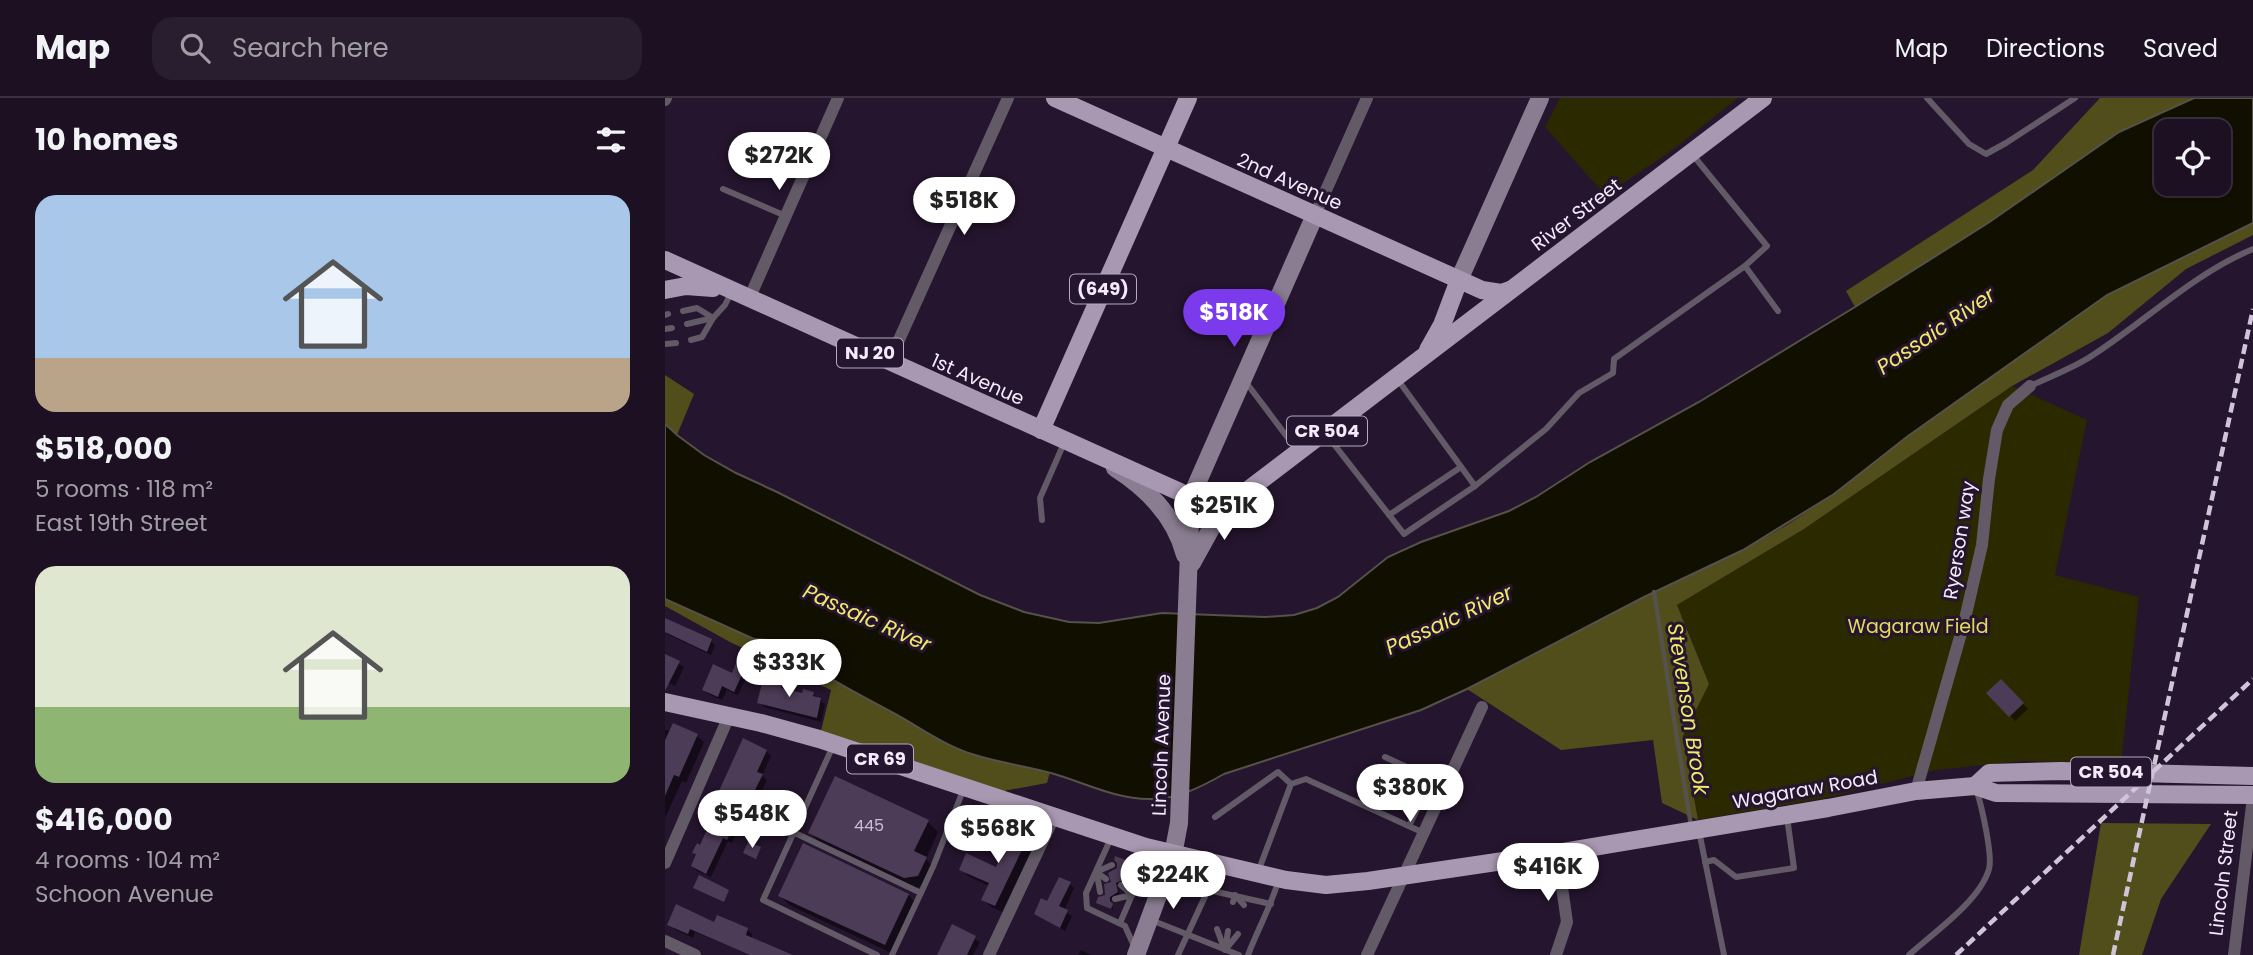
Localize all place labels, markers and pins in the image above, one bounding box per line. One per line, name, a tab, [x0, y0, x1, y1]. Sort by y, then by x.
pin: $272K	[730, 132, 828, 192]
pin: $518K	[915, 178, 1013, 237]
pin: $518K	[1185, 289, 1283, 349]
pin: $251K	[1175, 482, 1273, 542]
pin: $333K	[740, 640, 838, 699]
pin: $380K	[1361, 764, 1459, 824]
pin: $548K	[703, 790, 801, 850]
pin: $568K	[949, 806, 1047, 865]
pin: $416K	[1499, 844, 1597, 903]
pin: $224K	[1124, 852, 1222, 911]

